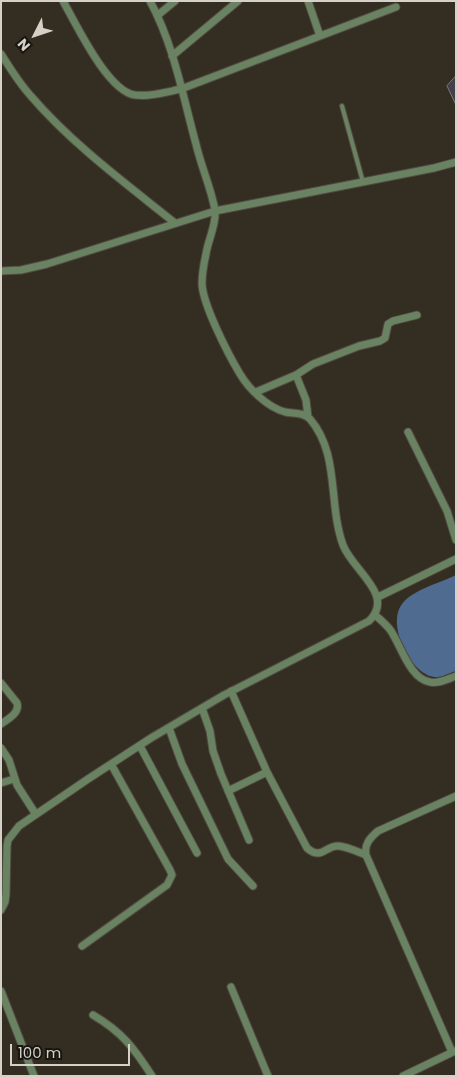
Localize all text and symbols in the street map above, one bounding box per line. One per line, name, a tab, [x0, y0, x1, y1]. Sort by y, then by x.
north arrow	[10, 10, 60, 60]
text: N	[13, 34, 35, 55]
scale bar	[12, 1034, 132, 1066]
text: 100 m	[18, 1042, 61, 1063]

